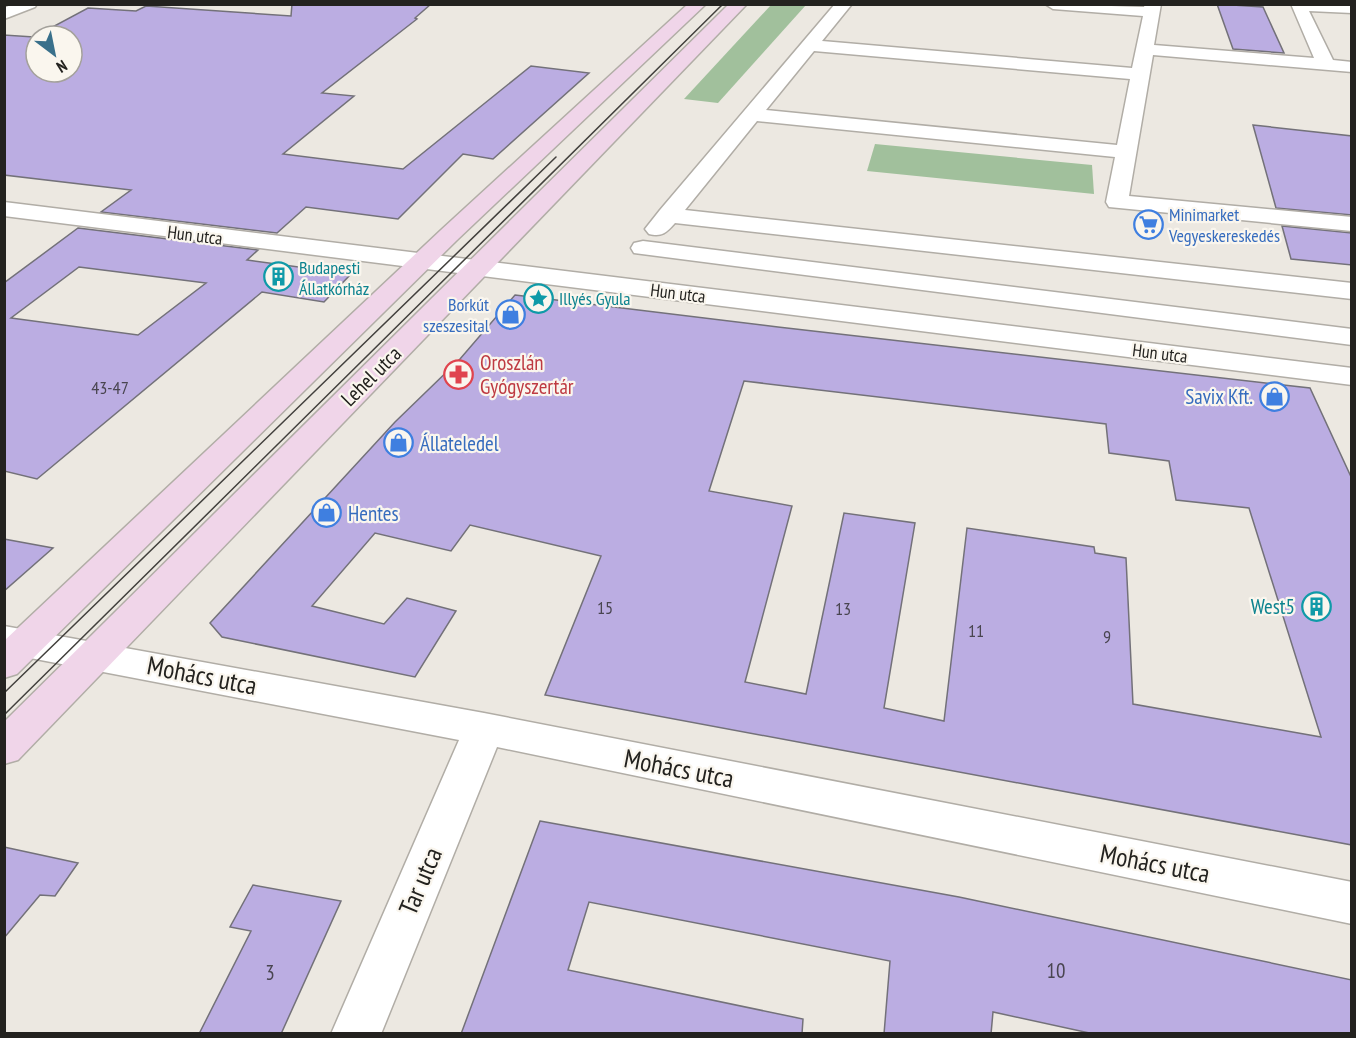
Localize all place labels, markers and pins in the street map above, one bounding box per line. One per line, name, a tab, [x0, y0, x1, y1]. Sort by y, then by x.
place label: Minimarket Vegyeskereskedés	[1168, 203, 1280, 247]
supermarket icon: Minimarket Vegyeskereskedés	[1132, 208, 1164, 240]
place label: Budapesti Állatkórház	[299, 256, 369, 300]
building icon: Budapesti Állatkórház	[262, 261, 294, 293]
place icon: Illyés Gyula	[522, 282, 554, 314]
place label: Illyés Gyula	[559, 287, 631, 310]
place label: Borkút szeszesital	[423, 293, 490, 337]
shop icon: Borkút szeszesital	[494, 298, 526, 330]
place label: Oroszlán Gyógyszertár	[480, 349, 574, 400]
pharmacy icon: Oroszlán Gyógyszertár	[443, 358, 475, 390]
shop icon: Savix Kft.	[1258, 380, 1290, 412]
place label: Savix Kft.	[1185, 383, 1253, 410]
shop icon: Állateledel	[383, 427, 415, 459]
place label: Állateledel	[420, 430, 499, 457]
shop icon: Hentes	[311, 497, 343, 529]
place label: Hentes	[348, 500, 399, 527]
building icon: West5	[1300, 590, 1332, 622]
place label: West5	[1251, 593, 1295, 620]

